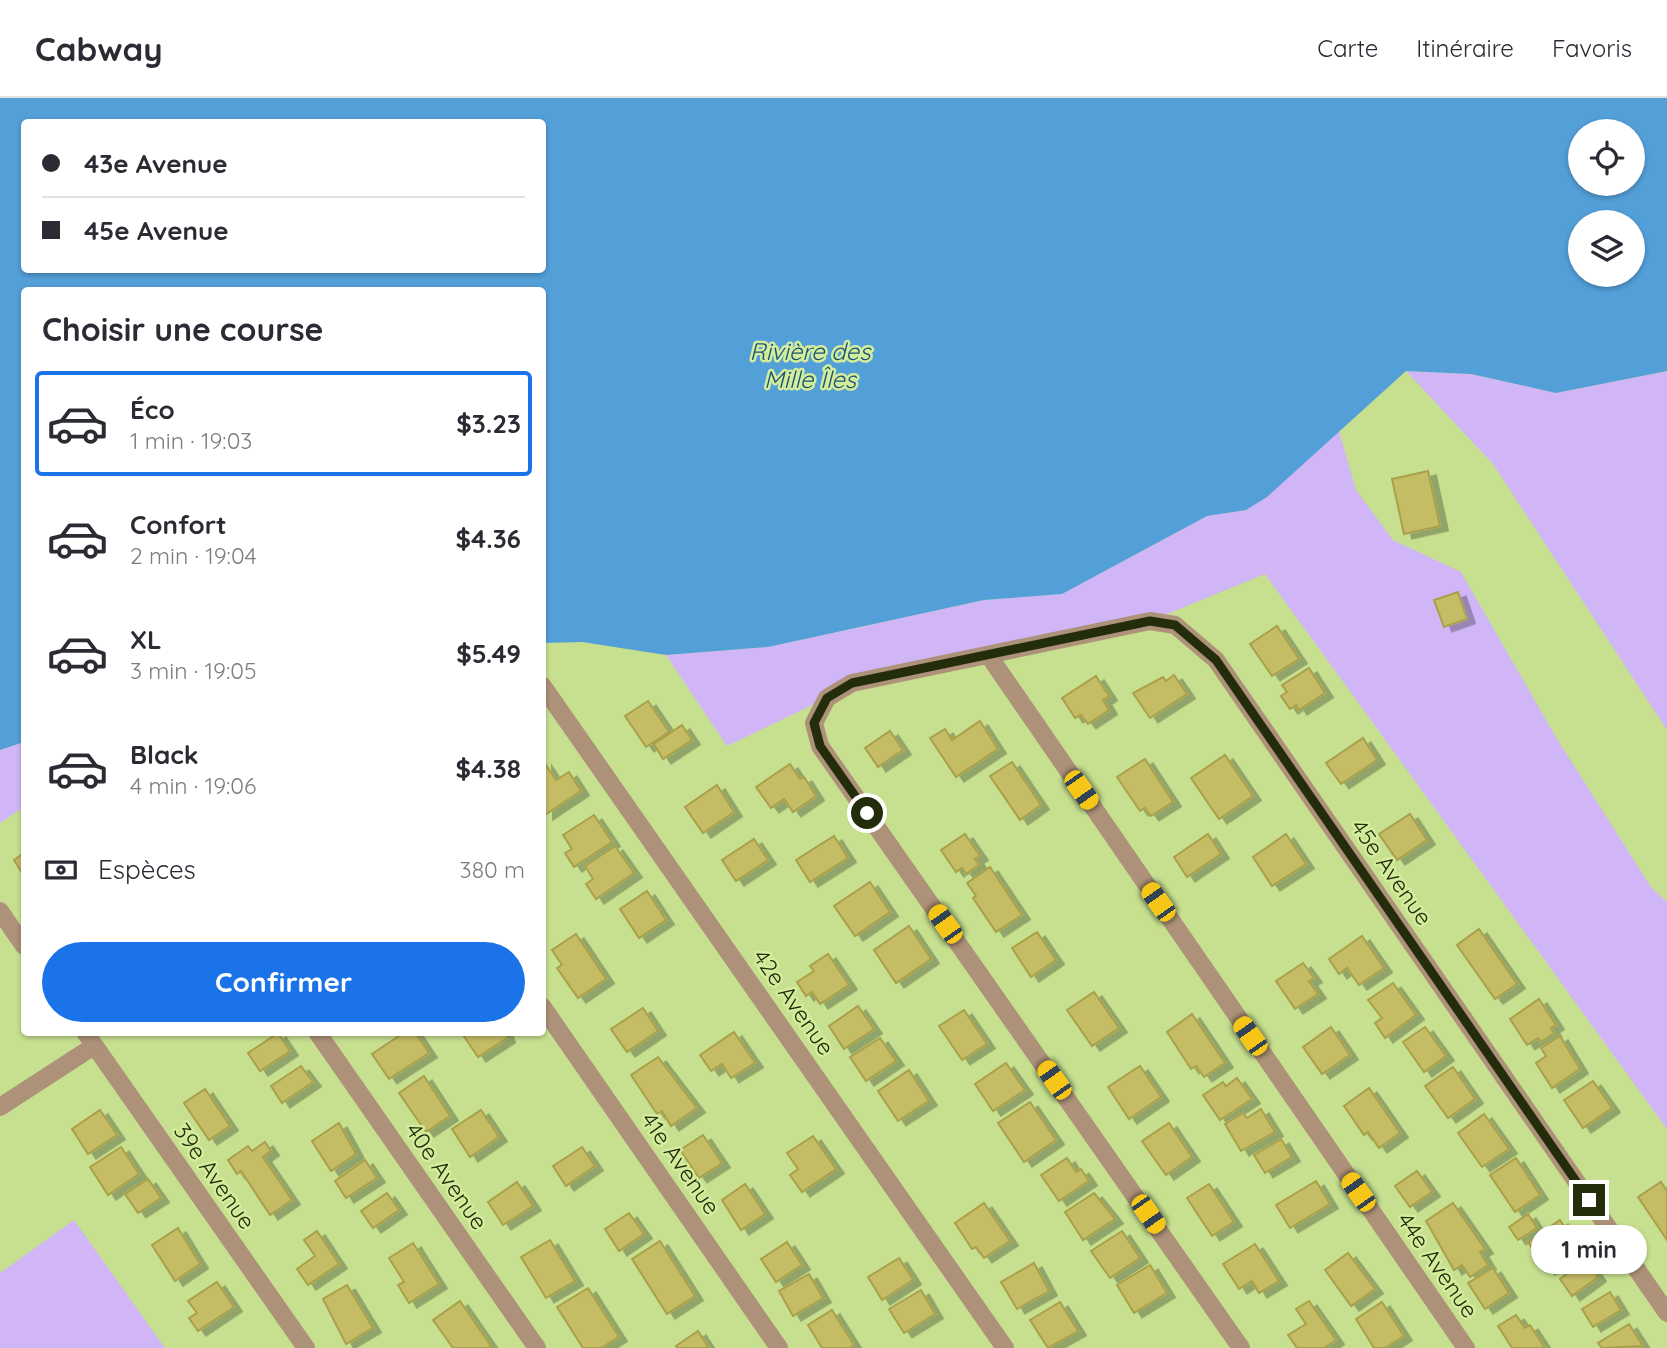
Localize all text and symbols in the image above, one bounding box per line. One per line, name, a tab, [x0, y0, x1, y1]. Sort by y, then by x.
text: Cabway	[35, 28, 163, 69]
text: Carte	[1317, 33, 1378, 63]
text: Itinéraire	[1416, 33, 1514, 63]
text: Favoris	[1552, 33, 1632, 63]
map controls	[1568, 119, 1645, 287]
button: locate	[1568, 119, 1645, 196]
text: 43e Avenue	[84, 147, 228, 180]
button: layers	[1568, 210, 1645, 287]
text: 45e Avenue	[84, 214, 229, 247]
text: Choisir une course	[42, 309, 323, 349]
water label: Rivière des Mille Îles	[750, 336, 872, 394]
icon: car	[46, 392, 109, 455]
text: Éco	[130, 393, 175, 426]
text: $3.23	[456, 407, 521, 440]
text: 1 min · 19:03	[130, 426, 252, 455]
icon: car	[46, 507, 109, 570]
text: Confort	[130, 508, 227, 541]
text: $4.36	[455, 522, 521, 555]
text: 2 min · 19:04	[130, 541, 257, 570]
icon: car	[46, 622, 109, 685]
text: XL	[130, 623, 162, 656]
text: $5.49	[456, 637, 521, 670]
text: 3 min · 19:05	[130, 656, 256, 685]
icon: car	[46, 737, 109, 800]
text: Black	[130, 738, 199, 771]
text: $4.38	[456, 752, 521, 785]
car	[1061, 767, 1102, 813]
text: 4 min · 19:06	[130, 771, 256, 800]
route start	[851, 797, 883, 829]
street label: 45e Avenue	[1345, 813, 1439, 931]
icon: cash	[42, 851, 80, 889]
text: Espèces	[98, 853, 196, 886]
text: 380 m	[460, 855, 525, 884]
car	[1138, 879, 1179, 925]
car	[925, 901, 966, 947]
button: Confirmer	[42, 942, 525, 1022]
street label: 42e Avenue	[747, 943, 841, 1061]
car	[1230, 1013, 1271, 1059]
car	[1034, 1057, 1075, 1103]
street label: 41e Avenue	[635, 1106, 727, 1220]
street label: 39e Avenue	[168, 1117, 262, 1235]
street label: 40e Avenue	[400, 1117, 494, 1235]
car	[1338, 1169, 1379, 1215]
route end	[1573, 1184, 1605, 1216]
car	[1128, 1191, 1169, 1237]
street label: 44e Avenue	[1391, 1207, 1485, 1323]
callout: 1 min	[1531, 1224, 1647, 1274]
text: 1 min	[1561, 1235, 1617, 1264]

